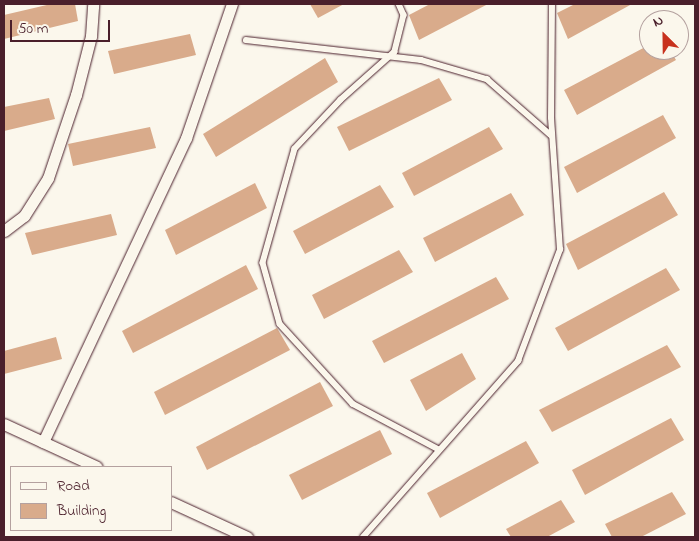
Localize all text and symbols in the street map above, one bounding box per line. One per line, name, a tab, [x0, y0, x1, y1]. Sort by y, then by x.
scale bar	[12, 10, 112, 42]
north arrow	[639, 10, 689, 60]
text: N	[650, 10, 667, 33]
text: 50 m	[18, 18, 48, 40]
legend	[10, 466, 172, 531]
text: Road	[57, 475, 90, 497]
text: Building	[57, 500, 106, 522]

